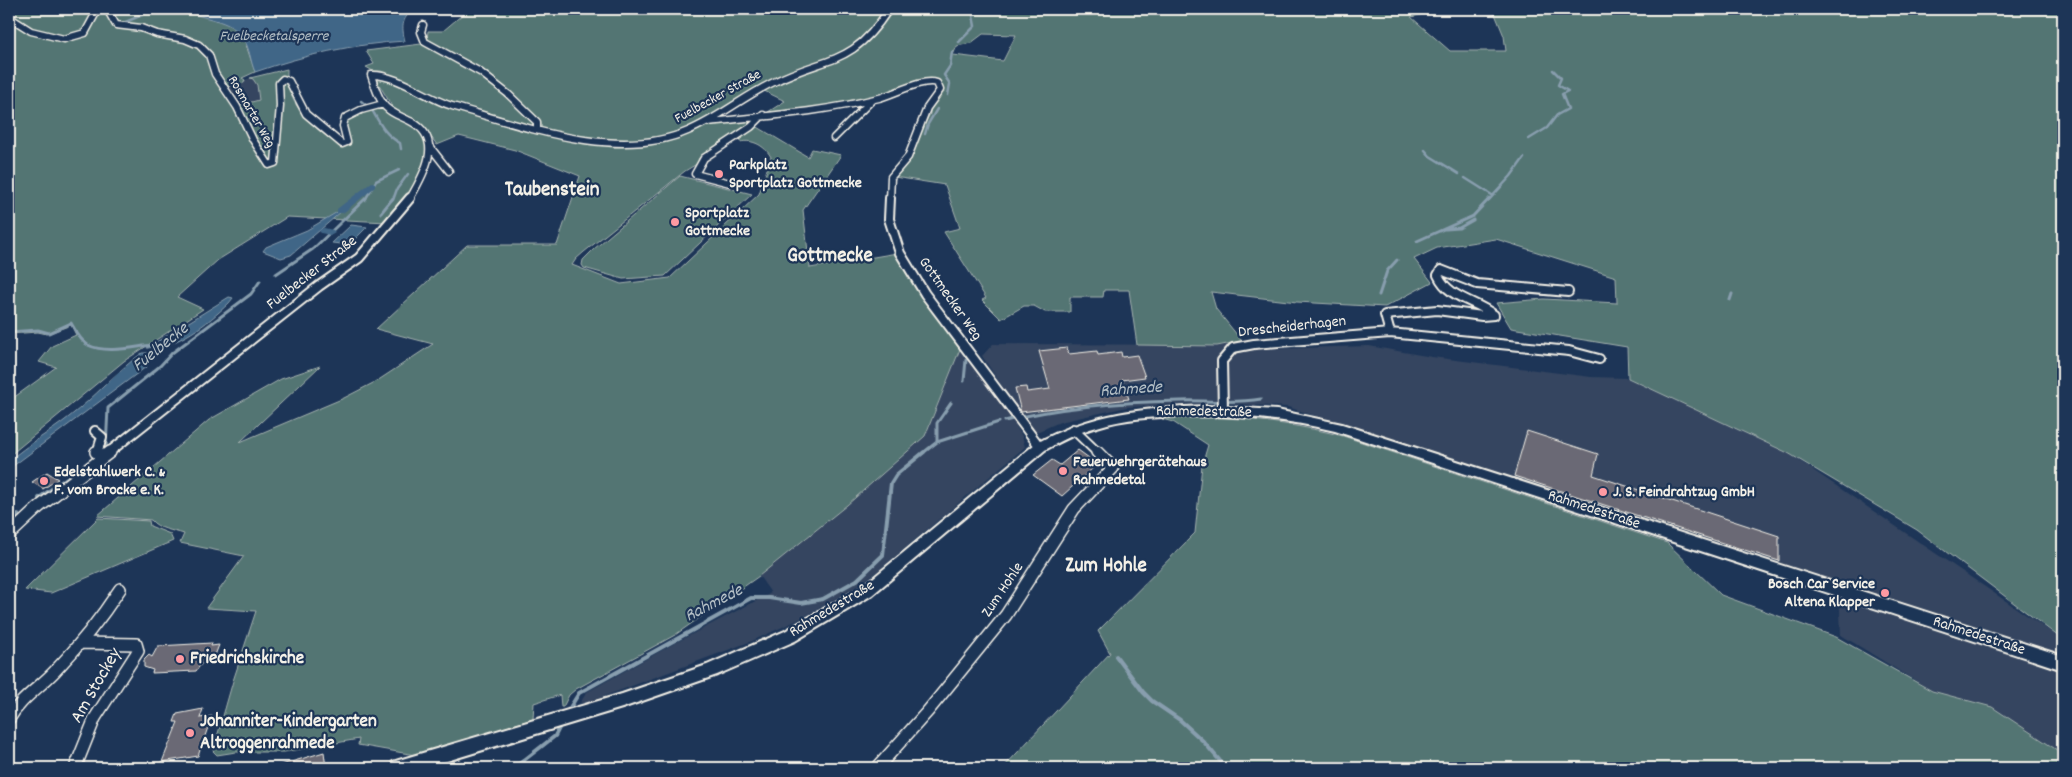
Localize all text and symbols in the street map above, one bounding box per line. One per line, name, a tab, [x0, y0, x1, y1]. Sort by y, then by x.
water label: Fuelbecketalsperre	[220, 26, 330, 48]
street label: Fuelbecker Straße	[671, 65, 765, 129]
street label: Rosmarter Weg	[222, 72, 280, 152]
place label: Parkplatz Sportplatz Gottmecke	[729, 154, 862, 195]
marker: Parkplatz Sportplatz Gottmecke	[713, 168, 725, 180]
district label: Taubenstein	[505, 176, 600, 206]
place label: Sportplatz Gottmecke	[685, 202, 750, 243]
marker: Sportplatz Gottmecke	[669, 216, 681, 228]
street label: Fuelbecker Straße	[262, 230, 362, 316]
district label: Gottmecke	[787, 242, 873, 272]
street label: Gottmecker Weg	[913, 252, 987, 346]
street label: Drescheiderhagen	[1237, 310, 1347, 344]
water label: Fuelbecke	[127, 317, 195, 379]
water label: Rahmede	[1099, 375, 1164, 405]
street label: Rahmedestraße	[1156, 400, 1252, 424]
place label: Feuerwehrgerätehaus Rahmedetal	[1073, 451, 1207, 492]
place label: Edelstahlwerk C. & F. vom Brocke e. K.	[54, 461, 166, 502]
marker: Feuerwehrgerätehaus Rahmedetal	[1057, 465, 1069, 477]
marker: Edelstahlwerk C. & F. vom Brocke e. K.	[38, 475, 50, 487]
place label: J. S. Feindrahtzug GmbH	[1613, 481, 1755, 504]
street label: Rahmedestraße	[1545, 484, 1643, 536]
marker: J. S. Feindrahtzug GmbH	[1597, 486, 1609, 498]
district label: Zum Hohle	[1065, 552, 1147, 582]
street label: Zum Hohle	[976, 558, 1030, 622]
place label: Bosch Car Service Altena Klapper	[1768, 573, 1876, 614]
street label: Rahmedestraße	[785, 574, 879, 644]
water label: Rahmede	[681, 578, 748, 629]
marker: Bosch Car Service Altena Klapper	[1879, 587, 1891, 599]
street label: Rahmedestraße	[1930, 610, 2028, 662]
street label: Am Stockey	[65, 643, 130, 729]
place label: Friedrichskirche	[190, 646, 304, 673]
marker: Friedrichskirche	[174, 653, 186, 665]
place label: Johanniter-Kindergarten Altroggenrahmede	[200, 709, 377, 758]
marker: Johanniter-Kindergarten Altroggenrahmede	[184, 727, 196, 739]

